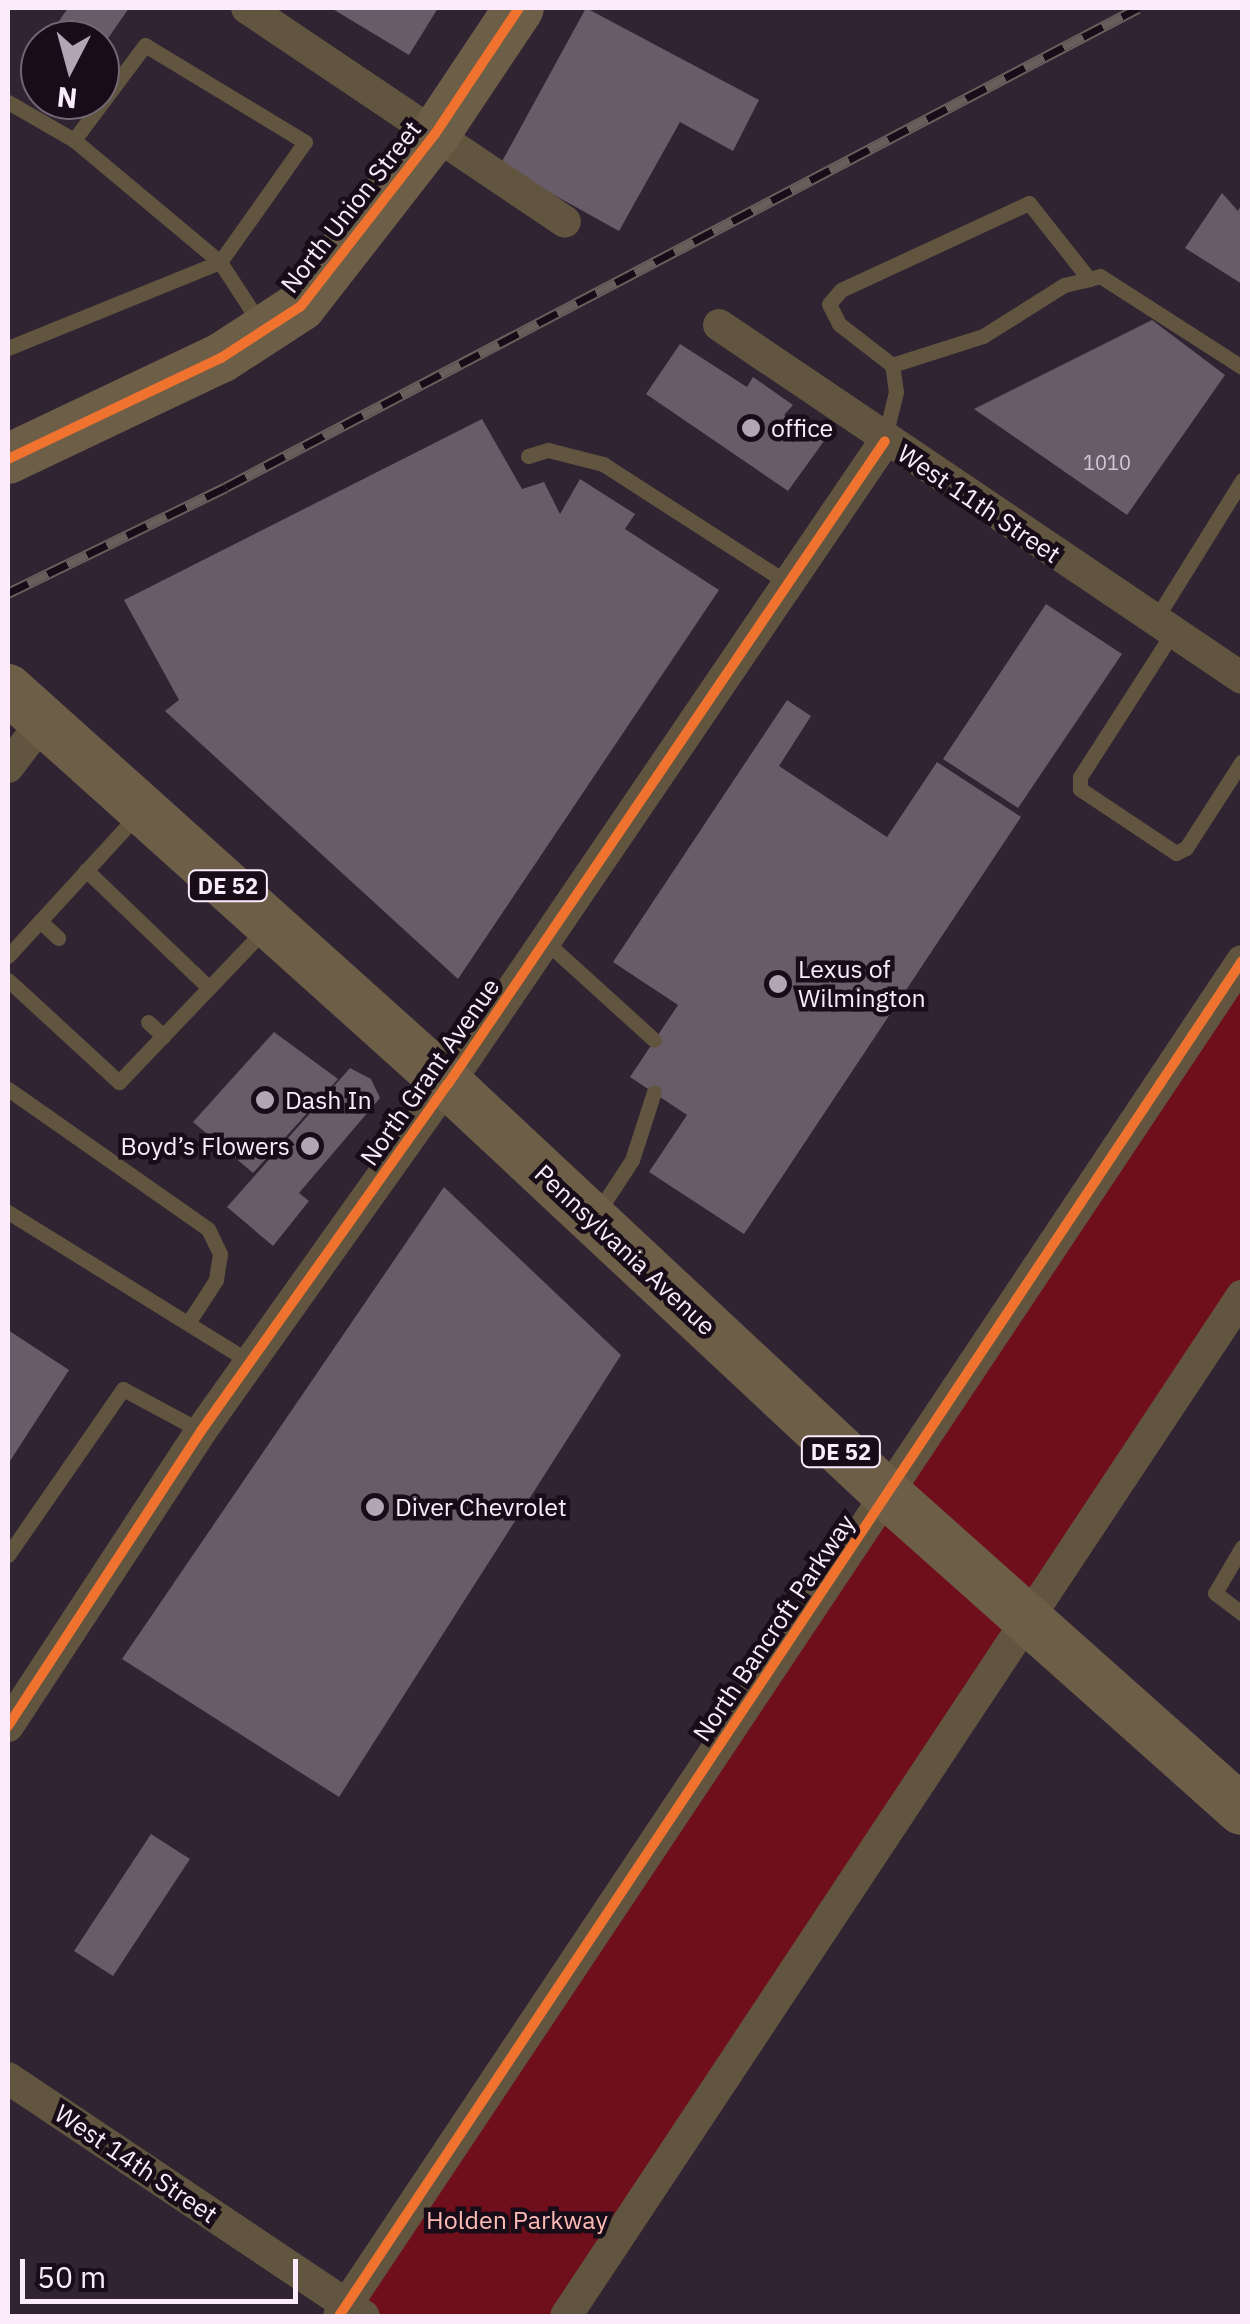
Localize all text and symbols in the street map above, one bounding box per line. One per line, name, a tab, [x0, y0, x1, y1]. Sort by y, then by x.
north arrow	[20, 20, 120, 120]
text: N	[55, 79, 79, 118]
street label: North Union Street	[275, 115, 427, 299]
place label: office	[771, 413, 833, 443]
marker: office	[740, 417, 762, 439]
street label: West 11th Street	[892, 439, 1066, 569]
house number: 1010	[1083, 450, 1131, 474]
road number: DE 52	[186, 869, 270, 903]
place label: Lexus of Wilmington	[798, 955, 926, 1014]
street label: North Grant Avenue	[354, 972, 506, 1172]
marker: Lexus of Wilmington	[767, 973, 789, 995]
place label: Dash In	[285, 1085, 372, 1115]
marker: Dash In	[254, 1089, 276, 1111]
place label: Boyd’s Flowers	[121, 1131, 290, 1161]
marker: Boyd’s Flowers	[299, 1135, 321, 1157]
street label: Pennsylvania Avenue	[528, 1159, 722, 1341]
road number: DE 52	[798, 1435, 884, 1469]
place label: Diver Chevrolet	[395, 1492, 567, 1522]
marker: Diver Chevrolet	[364, 1496, 386, 1518]
street label: North Bancroft Parkway	[687, 1509, 861, 1747]
street label: West 14th Street	[49, 2099, 223, 2229]
park label: Holden Parkway	[426, 2205, 608, 2235]
scale bar	[25, 2239, 302, 2301]
text: 50 m	[37, 2257, 106, 2296]

